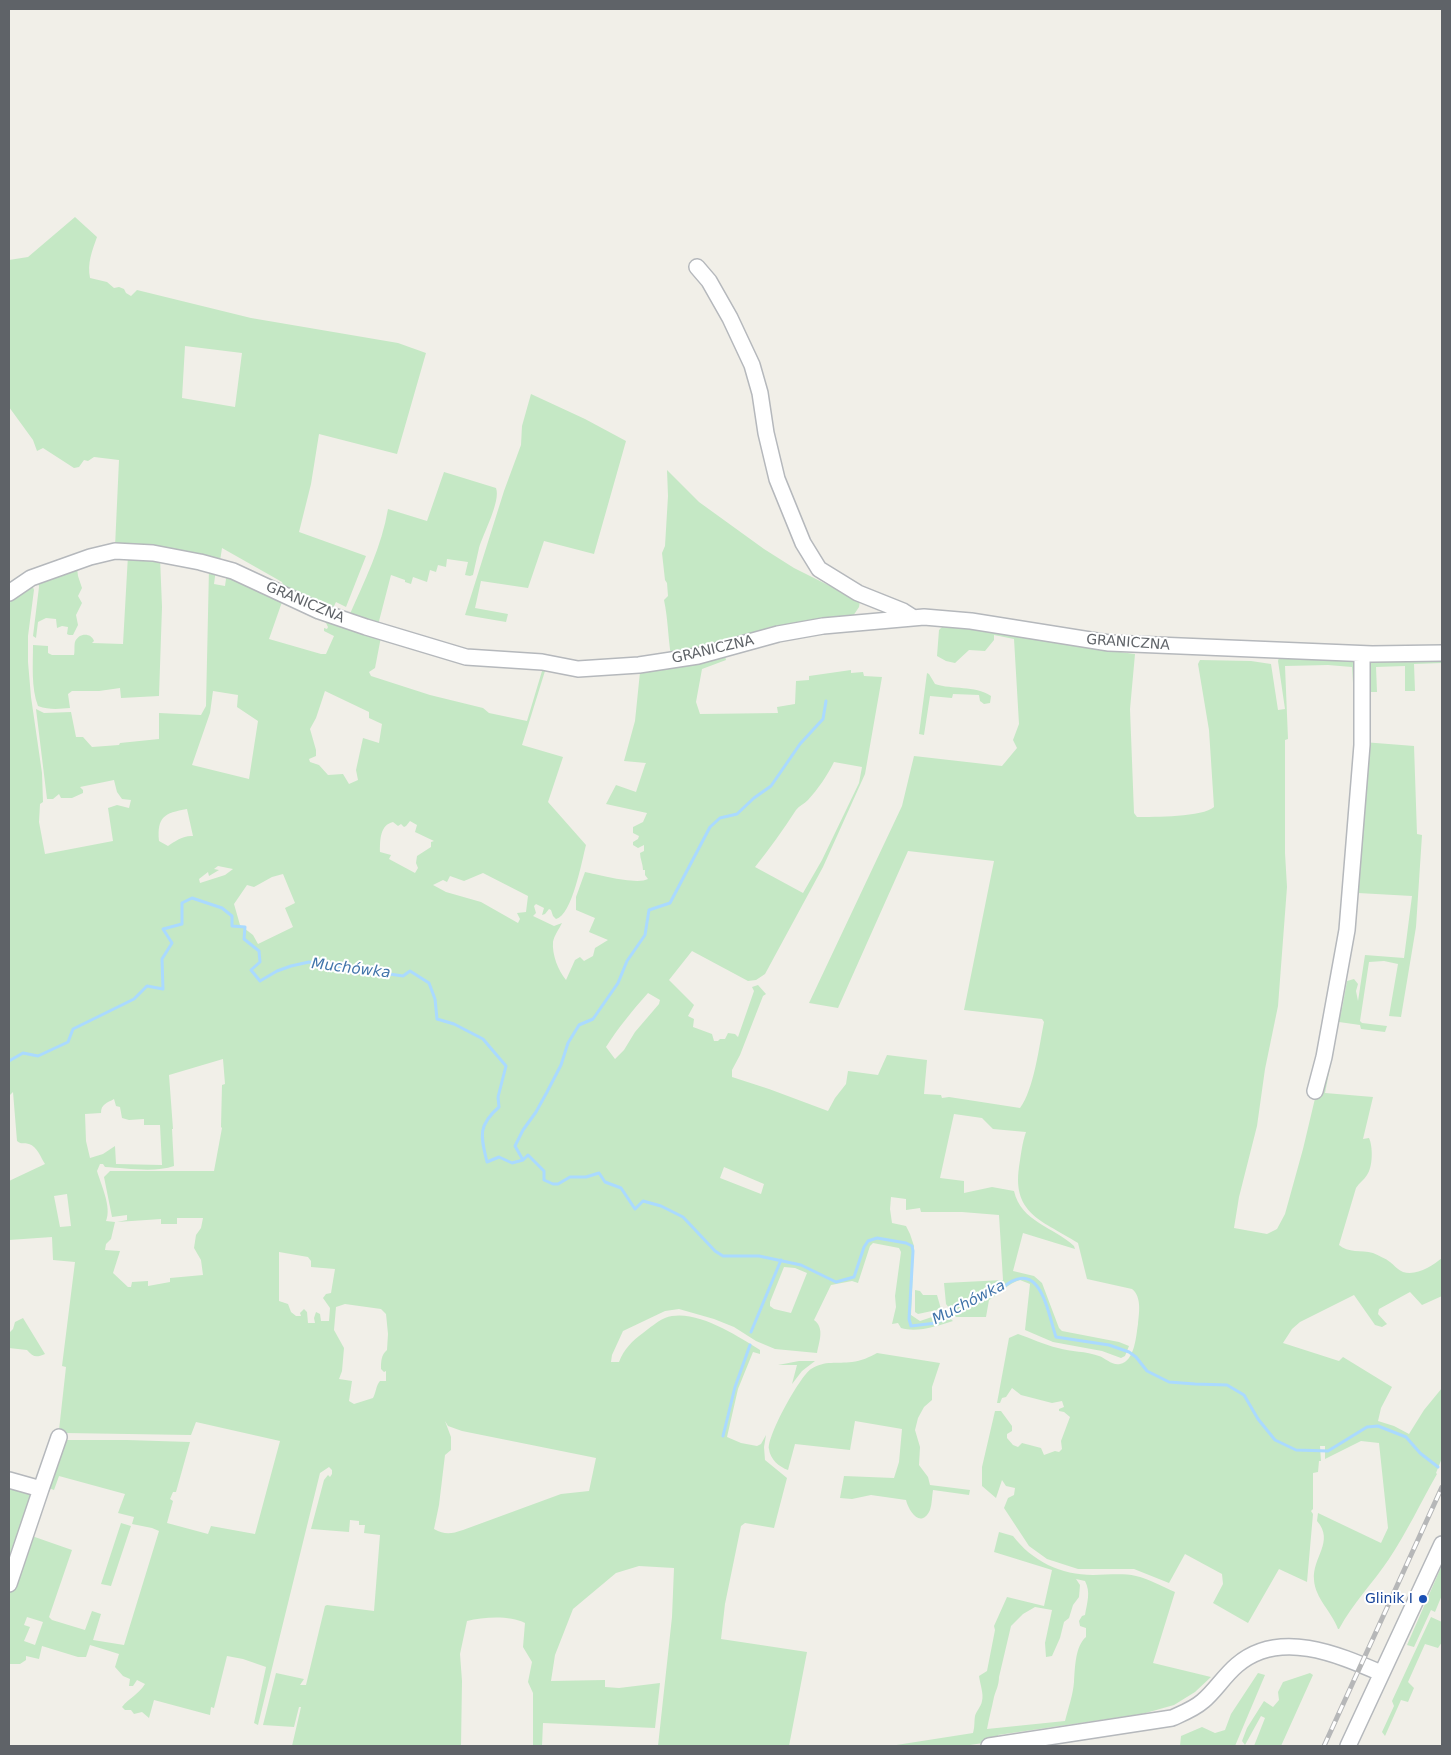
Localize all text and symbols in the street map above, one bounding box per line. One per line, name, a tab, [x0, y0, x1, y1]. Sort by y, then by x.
street label: GRANICZNA	[263, 579, 347, 627]
street label: GRANICZNA	[670, 632, 756, 668]
street label: GRANICZNA	[1086, 632, 1170, 654]
water label: Muchówka	[310, 955, 392, 983]
water label: Muchówka	[929, 1277, 1009, 1329]
place label: Glinik I	[1365, 1591, 1413, 1607]
marker: Glinik I	[1417, 1593, 1429, 1605]

